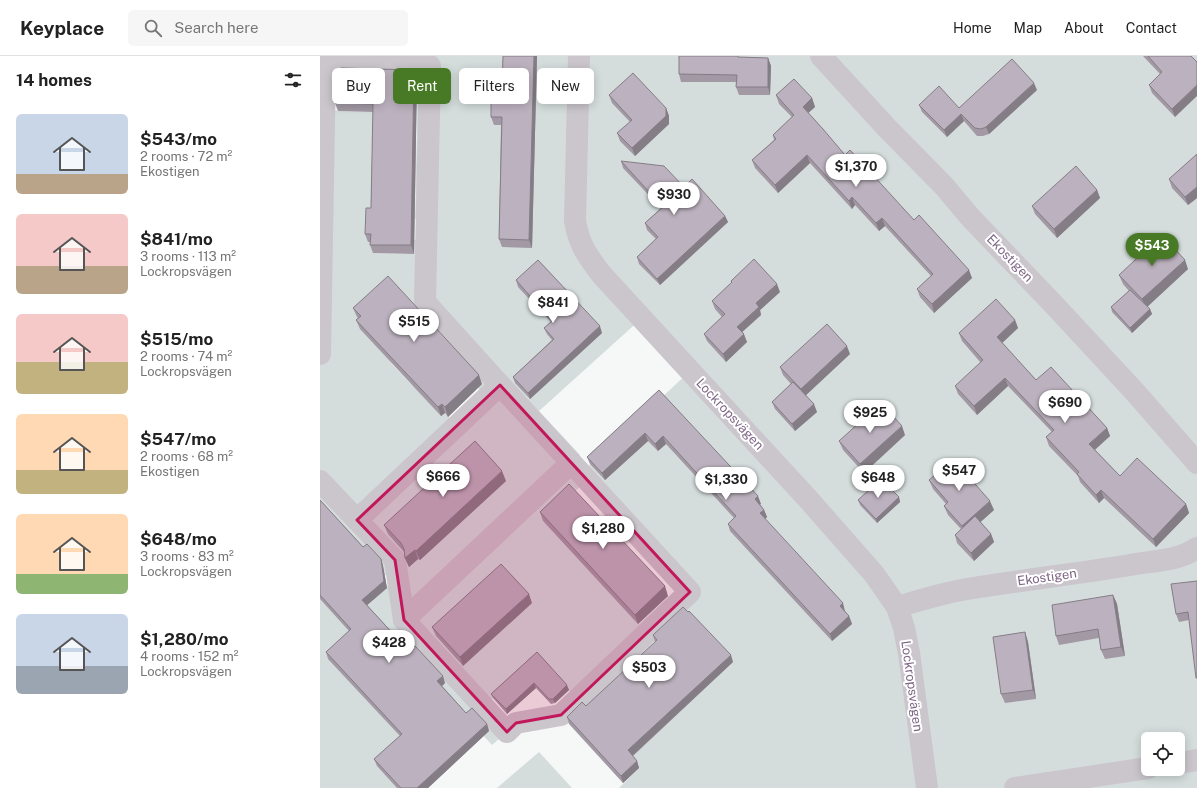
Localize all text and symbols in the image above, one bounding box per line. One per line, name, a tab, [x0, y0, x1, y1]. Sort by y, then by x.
search box	[128, 10, 408, 46]
text: Keyplace	[20, 17, 104, 39]
icon: search	[142, 17, 164, 39]
text: Search here	[174, 19, 258, 36]
text: Home	[953, 20, 992, 36]
text: Map	[1014, 20, 1042, 36]
text: About	[1064, 20, 1104, 36]
text: Contact	[1126, 20, 1177, 36]
chip: Buy	[332, 68, 385, 104]
chip: Rent	[393, 68, 451, 104]
chip: Filters	[459, 68, 529, 104]
chip: New	[537, 68, 594, 104]
icon: filters	[282, 69, 304, 91]
text: 14 homes	[16, 70, 92, 90]
text: $543/mo	[140, 129, 217, 149]
icon: home	[48, 130, 96, 178]
text: 2 rooms · 72 m²	[140, 149, 232, 164]
pin: $1,370	[823, 154, 889, 188]
text: $1,370	[835, 159, 877, 174]
text: Ekostigen	[140, 164, 200, 179]
pin: $930	[650, 182, 698, 216]
text: $930	[657, 187, 691, 202]
text: $841/mo	[140, 229, 213, 249]
icon: home	[48, 230, 96, 278]
street label: Ekostigen	[984, 231, 1036, 285]
pin: $543	[1128, 233, 1176, 267]
text: $543	[1135, 238, 1169, 253]
text: 3 rooms · 113 m²	[140, 249, 236, 264]
text: Lockropsvägen	[140, 264, 232, 279]
pin: $841	[529, 290, 577, 324]
text: $841	[537, 295, 569, 310]
pin: $515	[390, 309, 438, 343]
text: $515	[398, 314, 430, 329]
text: $515/mo	[140, 329, 213, 349]
icon: home	[48, 330, 96, 378]
text: 2 rooms · 74 m²	[140, 349, 232, 364]
text: Lockropsvägen	[140, 364, 232, 379]
street label: Lockropsvägen	[693, 375, 767, 453]
pin: $690	[1041, 390, 1089, 424]
text: $690	[1048, 395, 1082, 410]
pin: $925	[846, 400, 894, 434]
text: $925	[853, 405, 887, 420]
text: $547/mo	[140, 429, 216, 449]
icon: home	[48, 430, 96, 478]
text: 2 rooms · 68 m²	[140, 449, 233, 464]
pin: $547	[935, 458, 983, 492]
text: $547	[942, 463, 976, 478]
text: Ekostigen	[140, 464, 200, 479]
pin: $666	[419, 464, 467, 498]
pin: $648	[854, 465, 902, 499]
pin: $1,330	[693, 467, 759, 501]
text: $666	[426, 469, 460, 484]
text: $648	[861, 470, 895, 485]
text: $1,330	[704, 472, 748, 487]
pin: $1,280	[570, 516, 636, 550]
text: $1,280	[581, 521, 625, 536]
text: $648/mo	[140, 529, 217, 549]
icon: home	[48, 530, 96, 578]
text: 3 rooms · 83 m²	[140, 549, 234, 564]
text: Lockropsvägen	[140, 564, 232, 579]
street label: Ekostigen	[1016, 565, 1078, 589]
text: $1,280/mo	[140, 629, 228, 649]
icon: home	[48, 630, 96, 678]
pin: $428	[365, 630, 413, 664]
text: $428	[372, 635, 406, 650]
street label: Lockropsvägen	[898, 639, 926, 733]
text: 4 rooms · 152 m²	[140, 649, 238, 664]
pin: $503	[625, 655, 673, 689]
text: $503	[632, 660, 666, 675]
text: Lockropsvägen	[140, 664, 232, 679]
map controls	[1141, 732, 1185, 776]
button: locate	[1141, 732, 1185, 776]

